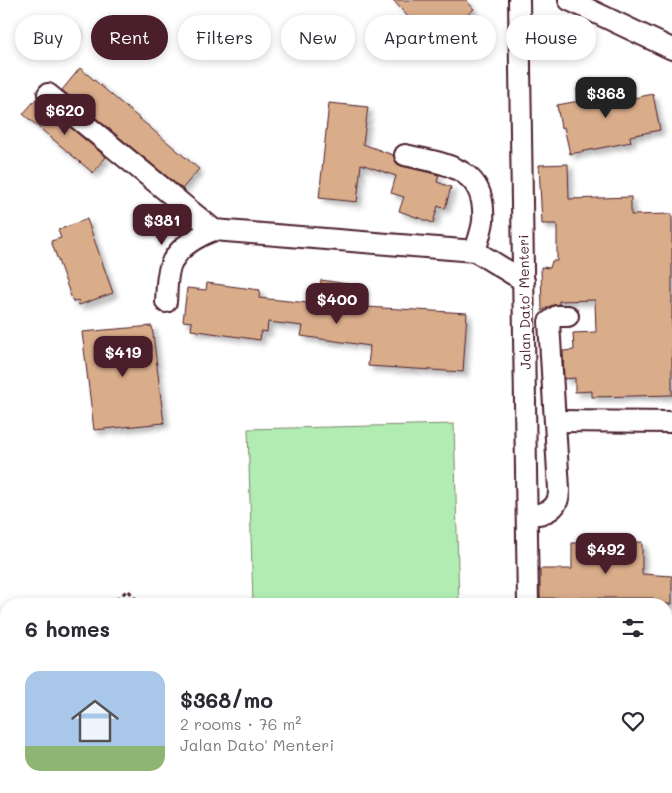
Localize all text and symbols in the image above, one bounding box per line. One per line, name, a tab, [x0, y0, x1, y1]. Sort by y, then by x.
chip: Buy	[15, 15, 81, 60]
chip: Rent	[91, 15, 168, 60]
chip: Filters	[178, 15, 271, 60]
chip: New	[281, 15, 355, 60]
chip: Apartment	[365, 15, 496, 60]
chip: House	[506, 15, 596, 60]
pin: $368	[576, 76, 636, 119]
text: $368	[586, 82, 626, 103]
pin: $620	[35, 94, 95, 136]
text: $620	[46, 99, 84, 120]
pin: $381	[132, 204, 192, 246]
text: $381	[144, 209, 180, 230]
street label: Jalan Dato' Menteri	[513, 234, 535, 370]
pin: $400	[307, 282, 367, 325]
text: $400	[317, 288, 357, 309]
pin: $419	[93, 336, 153, 378]
text: $419	[105, 341, 141, 362]
pin: $492	[576, 532, 636, 575]
text: $492	[587, 538, 625, 559]
icon: filters	[619, 614, 647, 642]
text: 6 homes	[25, 615, 110, 642]
text: $368/mo	[180, 686, 273, 713]
icon: home	[65, 691, 125, 751]
icon: heart	[619, 707, 647, 735]
text: 2 rooms · 76 m²	[180, 713, 301, 734]
text: Jalan Dato' Menteri	[180, 734, 334, 755]

